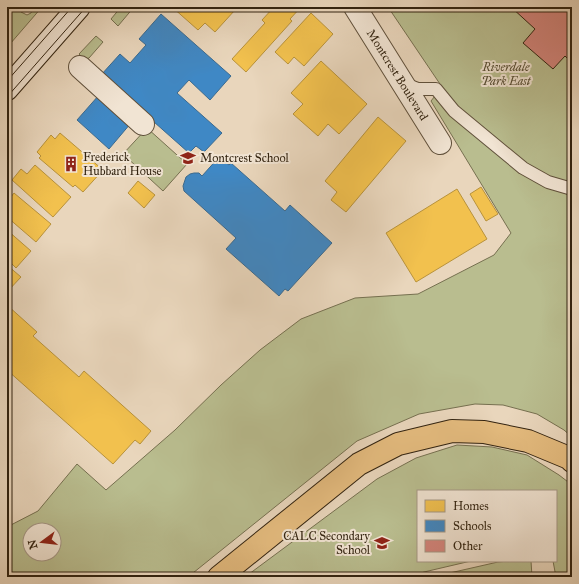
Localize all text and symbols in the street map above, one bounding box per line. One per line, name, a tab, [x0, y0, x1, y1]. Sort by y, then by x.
street label: Montcrest Boulevard	[364, 27, 431, 123]
park label: Riverdale Park East	[481, 60, 532, 88]
school or university icon: Montcrest School	[179, 149, 197, 167]
place label: Frederick Hubbard House	[83, 150, 162, 178]
place label: Montcrest School	[200, 151, 290, 165]
building icon: Frederick Hubbard House	[62, 155, 80, 173]
legend	[417, 490, 557, 562]
text: Homes	[453, 499, 489, 513]
text: Schools	[453, 519, 491, 533]
north arrow	[22, 522, 62, 562]
place label: CALC Secondary School	[283, 529, 371, 557]
school or university icon: CALC Secondary School	[373, 534, 391, 552]
text: N	[25, 538, 40, 551]
text: Other	[453, 539, 483, 553]

